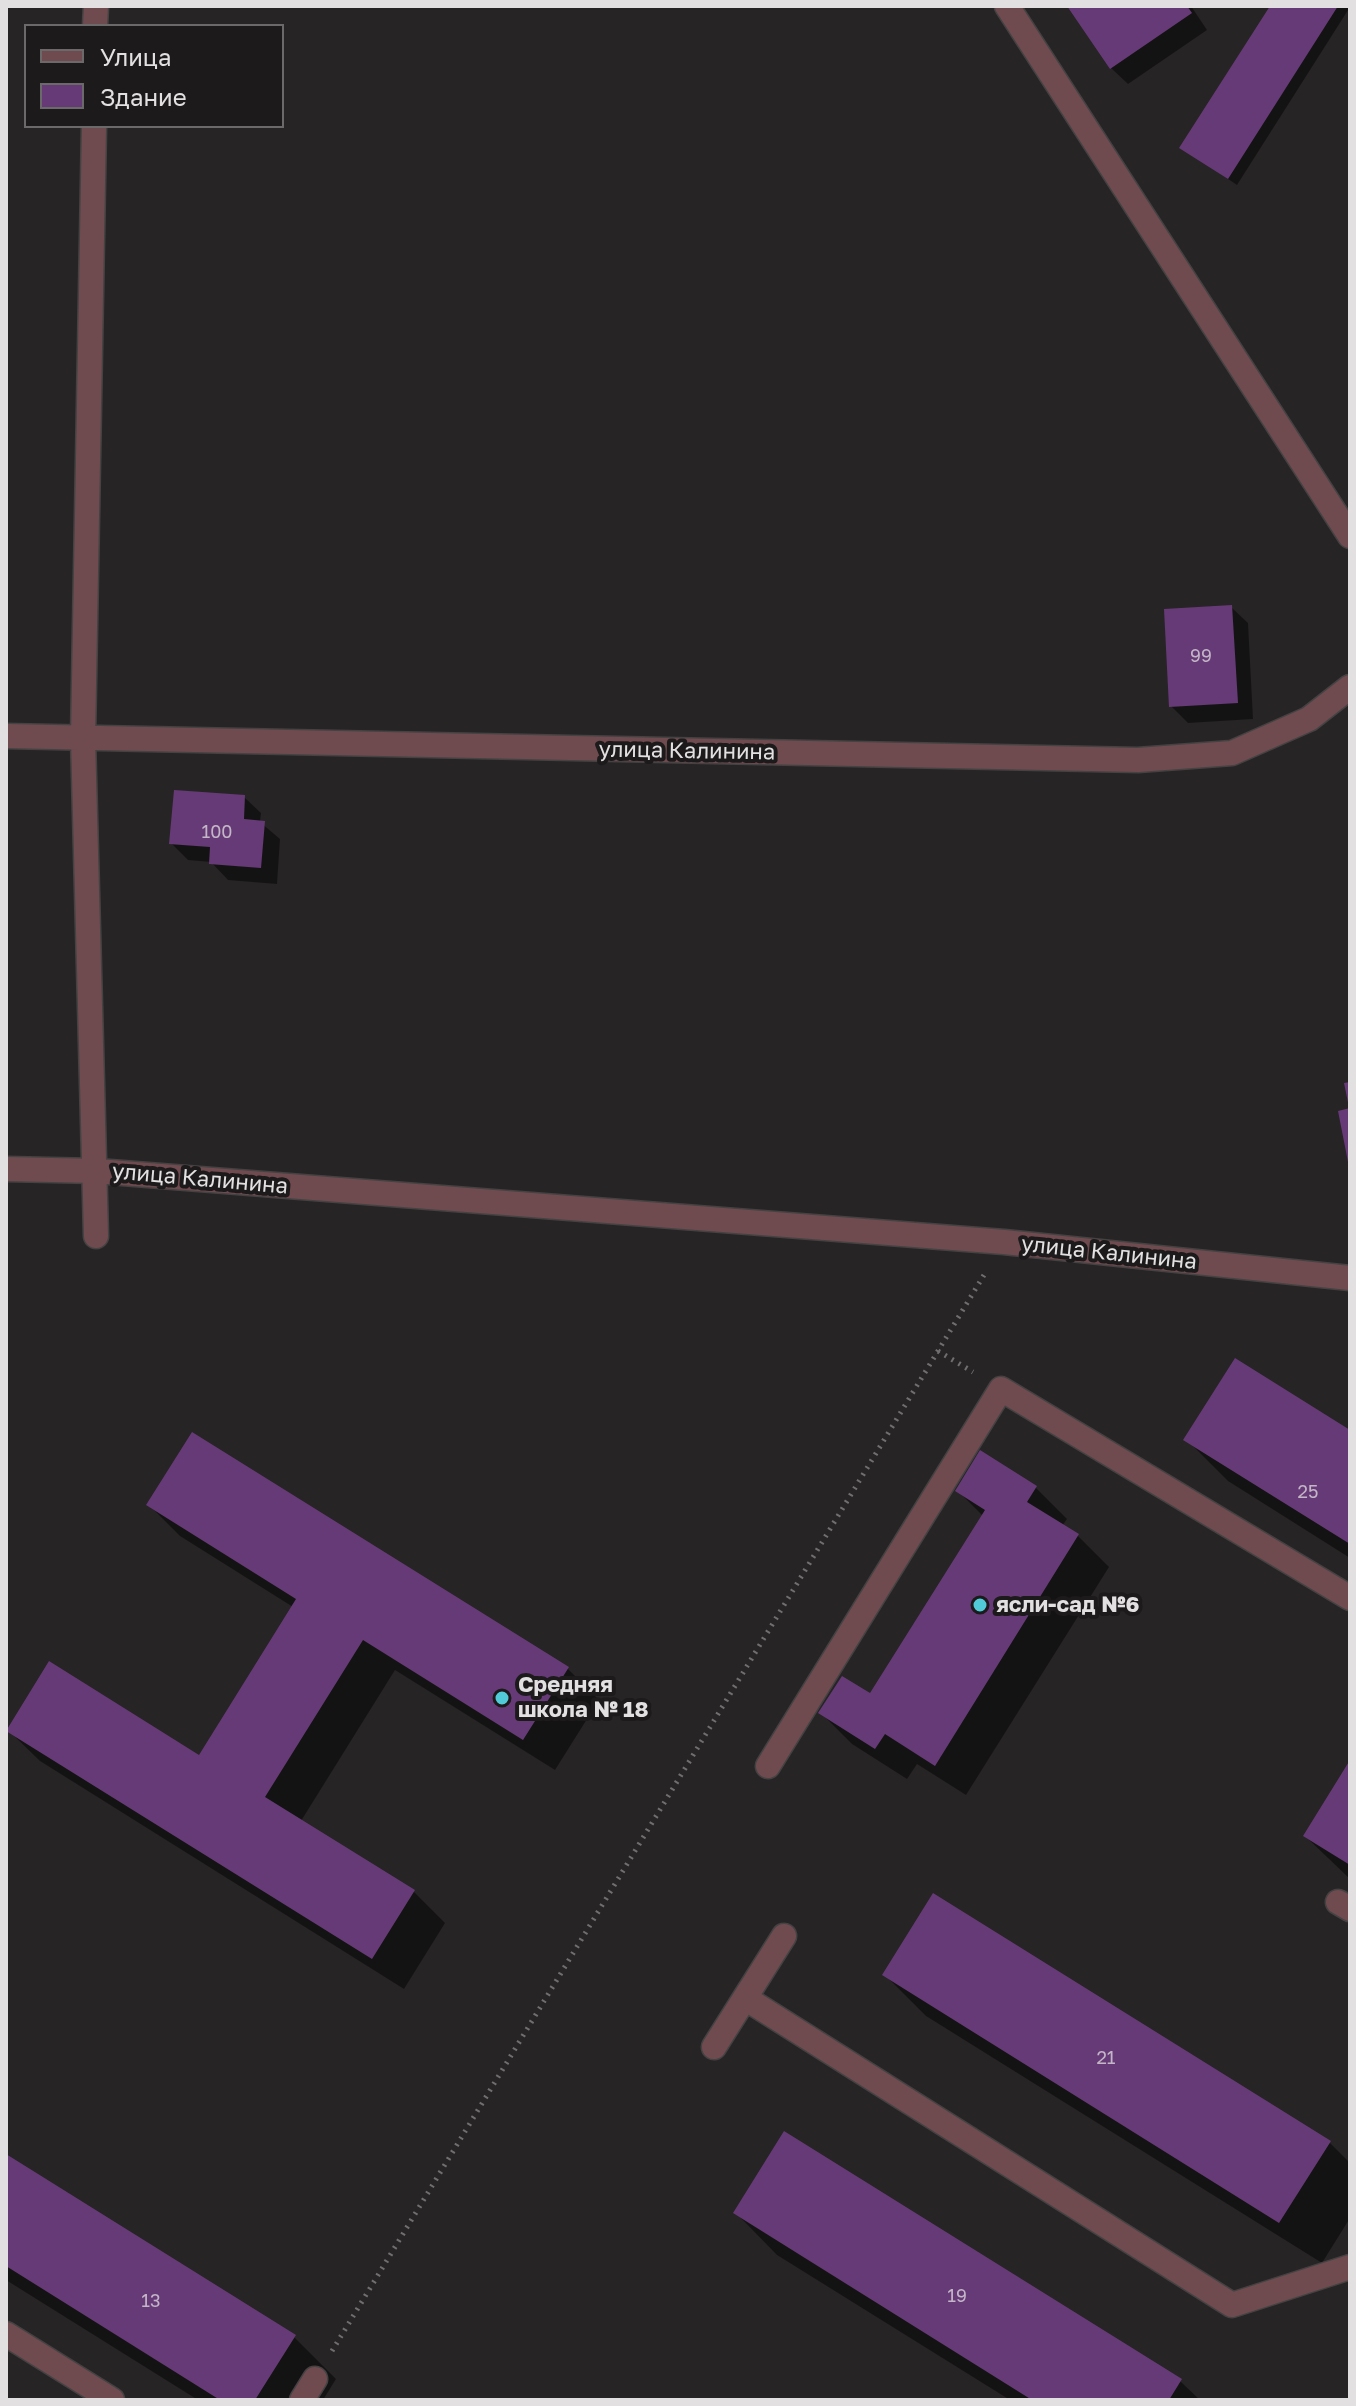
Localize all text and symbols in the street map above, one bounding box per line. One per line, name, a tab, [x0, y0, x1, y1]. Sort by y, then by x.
legend	[24, 24, 284, 128]
text: Улица	[100, 42, 172, 71]
text: Здание	[100, 82, 187, 111]
house number: 99	[1190, 645, 1212, 667]
street label: улица Калинина	[599, 736, 775, 766]
house number: 100	[201, 821, 233, 843]
street label: улица Калинина	[111, 1158, 289, 1200]
street label: улица Калинина	[1020, 1231, 1198, 1275]
house number: 25	[1298, 1481, 1318, 1503]
place label: ясли-сад №6	[996, 1592, 1139, 1618]
marker: ясли-сад №6	[971, 1596, 989, 1614]
place label: Средняя школа № 18	[518, 1672, 648, 1724]
marker: Средняя школа № 18	[493, 1689, 511, 1707]
house number: 21	[1096, 2047, 1116, 2069]
house number: 19	[947, 2285, 967, 2307]
house number: 13	[141, 2290, 161, 2312]

